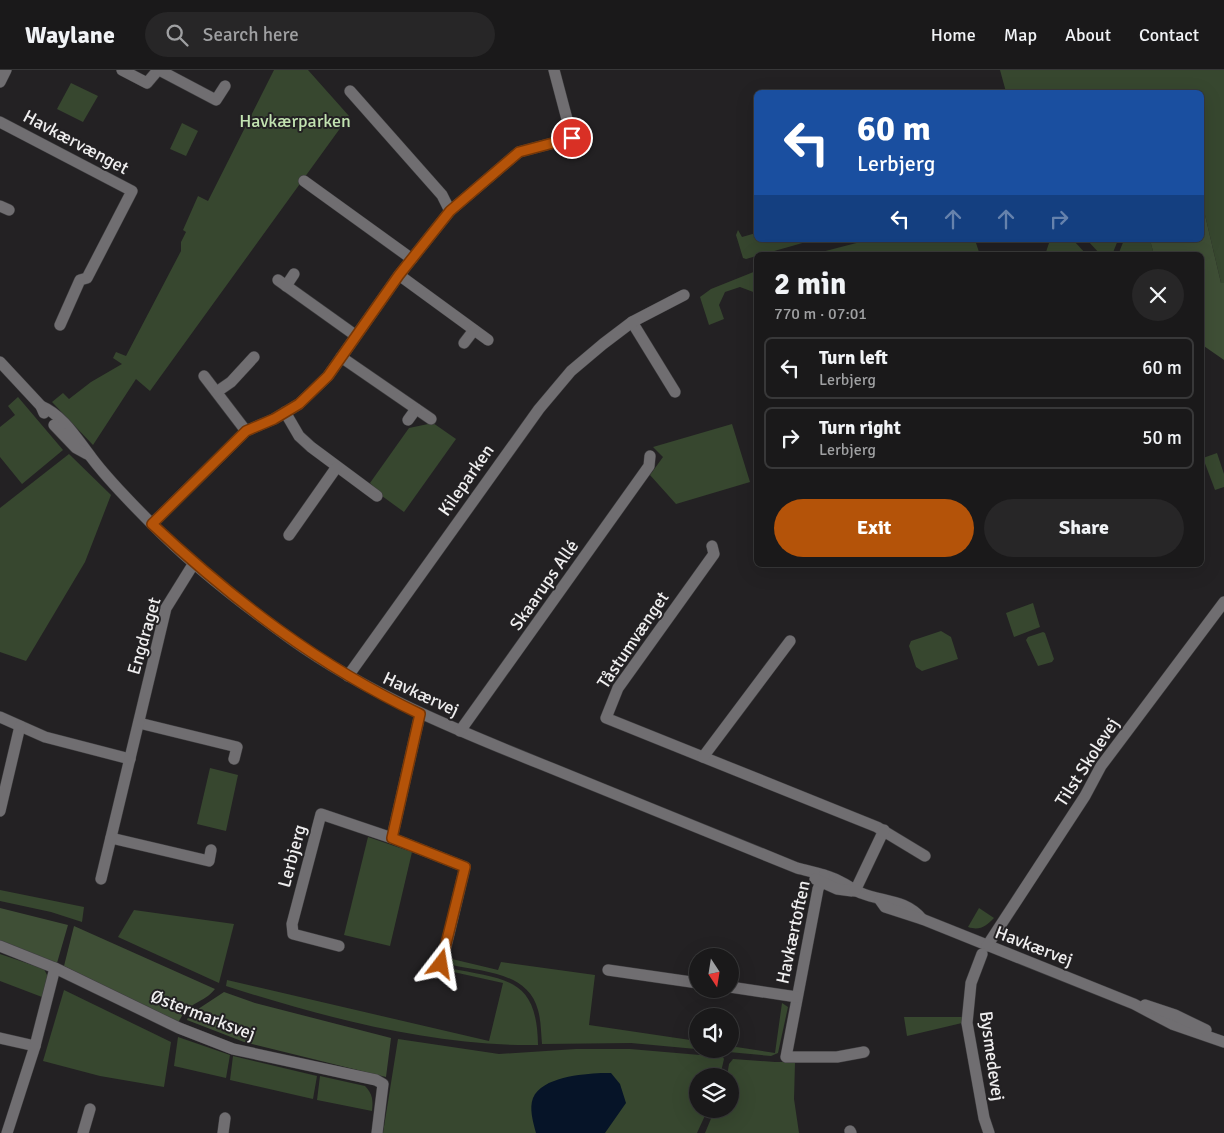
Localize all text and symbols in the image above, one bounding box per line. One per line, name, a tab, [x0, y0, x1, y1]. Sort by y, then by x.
search box	[145, 12, 495, 57]
text: Waylane	[25, 20, 115, 50]
icon: search	[163, 21, 191, 49]
text: Search here	[203, 23, 299, 47]
text: Home	[931, 24, 976, 46]
text: Map	[1004, 24, 1037, 46]
text: About	[1065, 24, 1111, 46]
text: Contact	[1139, 24, 1199, 46]
street label: Havkærvænget	[19, 105, 133, 179]
text: 60 m	[857, 107, 931, 150]
park label: Havkærparken	[239, 110, 351, 132]
icon: left	[774, 110, 839, 175]
pin	[551, 117, 593, 159]
icon: arrive	[558, 124, 586, 152]
text: Lerbjerg	[857, 150, 935, 177]
icon: left	[886, 205, 914, 233]
icon: ahead	[939, 205, 967, 233]
icon: ahead	[992, 205, 1020, 233]
icon: right	[1045, 205, 1073, 233]
text: 2 min	[774, 266, 846, 303]
button: close	[1132, 269, 1184, 321]
text: 770 m · 07:01	[774, 304, 867, 324]
text: Turn left	[819, 346, 888, 370]
icon: left	[776, 354, 804, 382]
text: 60 m	[1142, 356, 1182, 380]
text: Lerbjerg	[819, 370, 876, 390]
text: Turn right	[819, 416, 901, 440]
icon: right	[776, 424, 804, 452]
text: 50 m	[1142, 426, 1182, 450]
street label: Kileparken	[433, 440, 499, 520]
text: Lerbjerg	[819, 440, 876, 460]
button: Exit	[774, 499, 974, 557]
button: Share	[984, 499, 1184, 557]
street label: Skaarups Allé	[505, 536, 583, 634]
street label: Tåstumvænget	[593, 587, 673, 693]
street label: Engdraget	[122, 595, 166, 677]
street label: Havkærvej	[379, 667, 463, 721]
street label: Tilst Skolevej	[1050, 714, 1124, 810]
street label: Lerbjerg	[273, 822, 311, 890]
street label: Havkærtoften	[771, 878, 815, 986]
street label: Havkærvej	[992, 921, 1076, 971]
position arrow	[414, 937, 466, 989]
north arrow	[689, 948, 739, 998]
map controls	[689, 948, 739, 1118]
street label: Østermarksvej	[147, 985, 259, 1045]
button: sound	[689, 1008, 739, 1058]
street label: Bysmedevej	[975, 1010, 1009, 1102]
button: layers	[689, 1068, 739, 1118]

